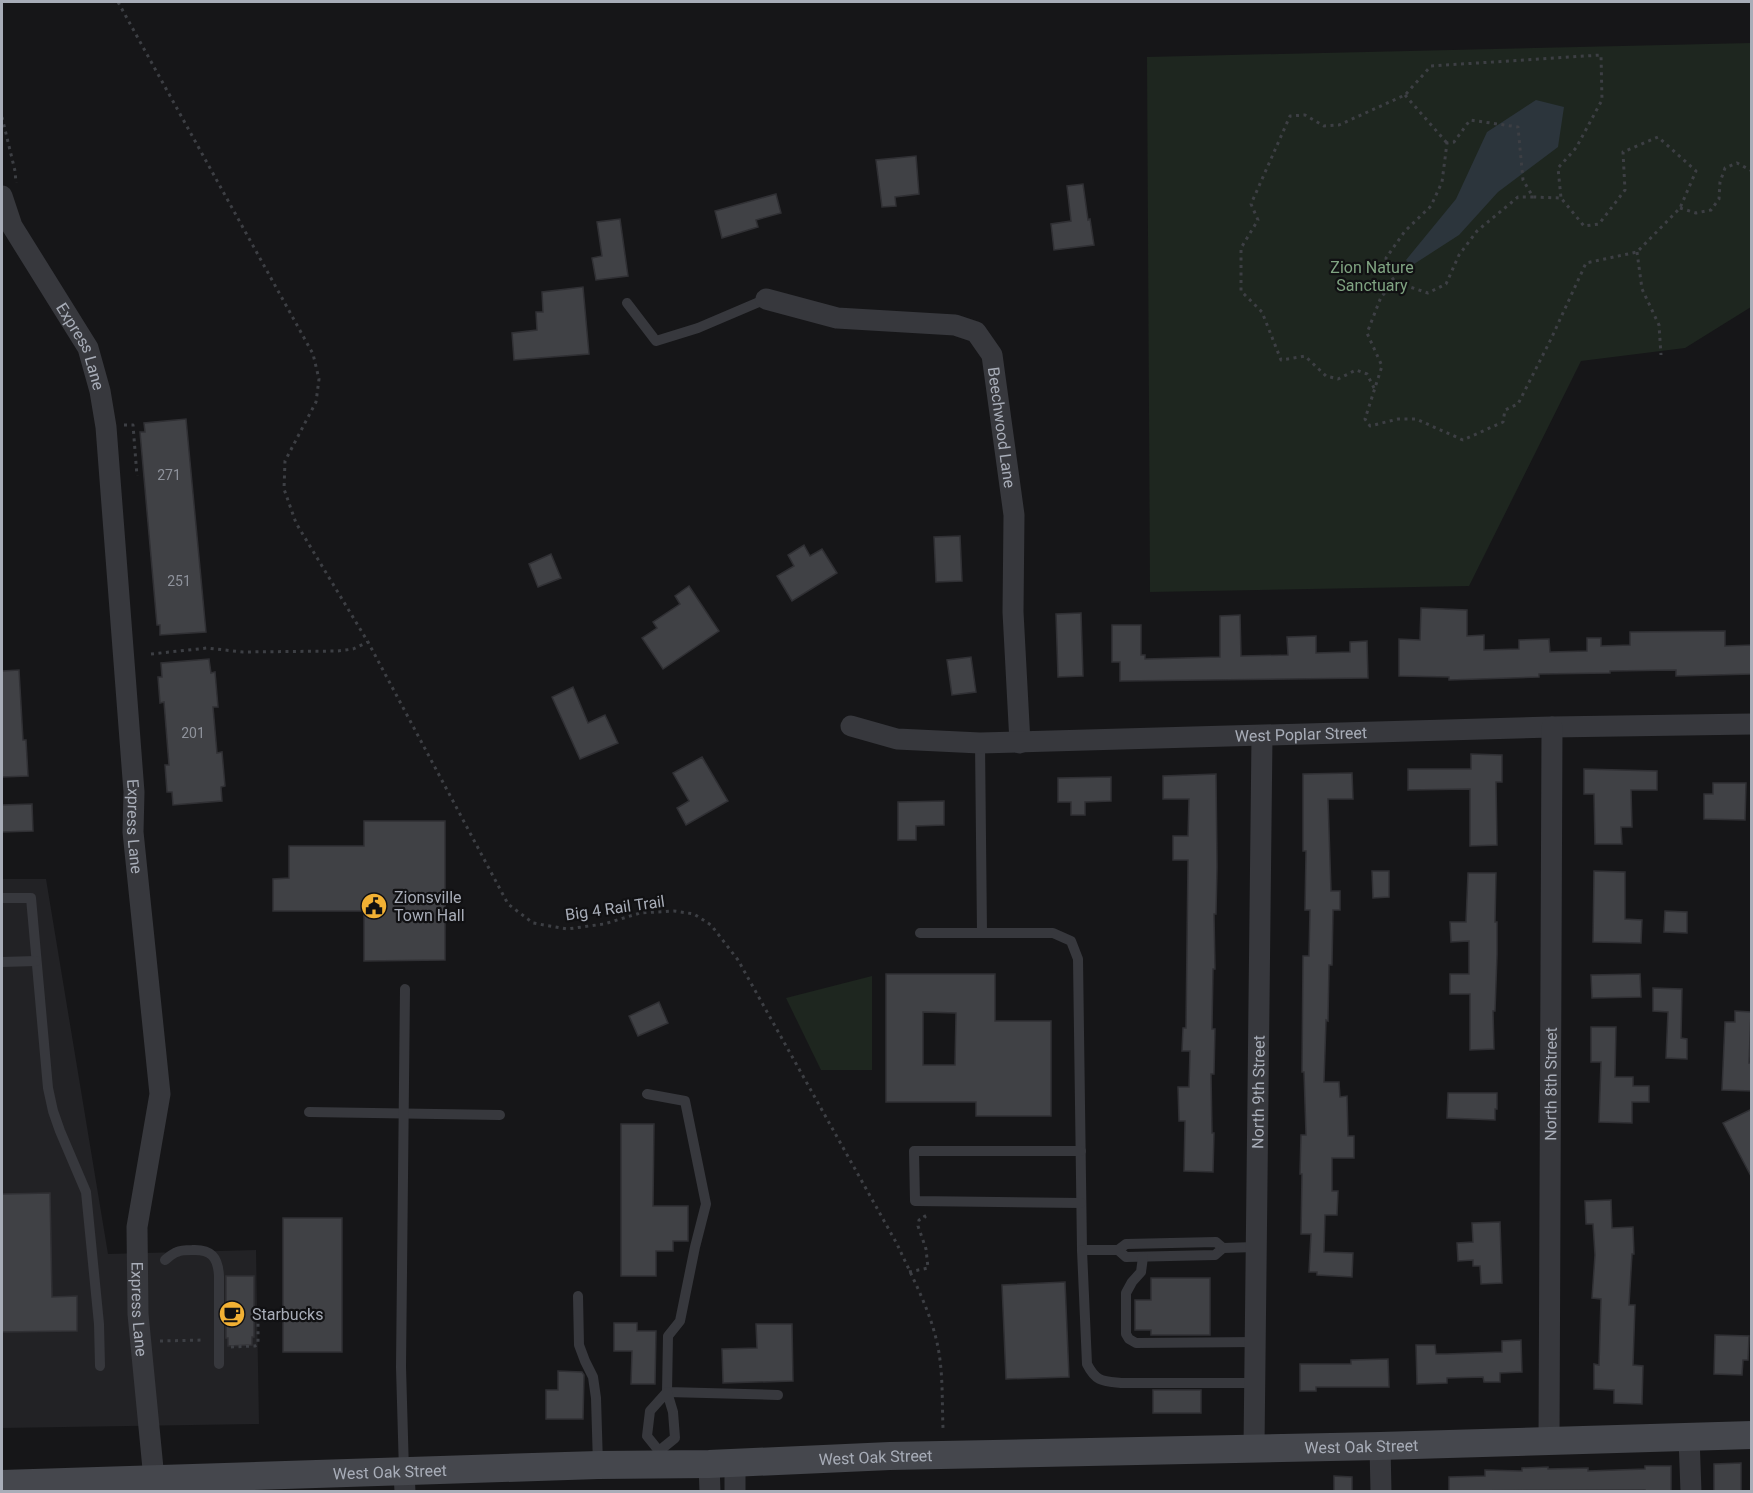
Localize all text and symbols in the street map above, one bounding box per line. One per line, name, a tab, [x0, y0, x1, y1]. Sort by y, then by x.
park label: Zion Nature Sanctuary	[1330, 258, 1414, 295]
street label: Express Lane	[53, 299, 109, 392]
street label: Beechwood Lane	[984, 366, 1020, 489]
house number: 271	[157, 467, 181, 483]
house number: 251	[167, 573, 191, 589]
street label: West Poplar Street	[1235, 723, 1367, 745]
house number: 201	[181, 725, 205, 741]
street label: Express Lane	[123, 778, 147, 875]
place label: Zionsville Town Hall	[394, 888, 465, 925]
public building icon: Zionsville Town Hall	[359, 891, 389, 921]
street label: Big 4 Rail Trail	[564, 892, 666, 924]
street label: North 8th Street	[1541, 1027, 1560, 1141]
street label: North 9th Street	[1248, 1035, 1268, 1149]
street label: Express Lane	[128, 1261, 152, 1357]
cafe icon: Starbucks	[217, 1299, 247, 1329]
place label: Starbucks	[252, 1305, 323, 1324]
street label: West Oak Street	[1304, 1435, 1419, 1457]
street label: West Oak Street	[818, 1446, 933, 1469]
street label: West Oak Street	[333, 1460, 447, 1483]

